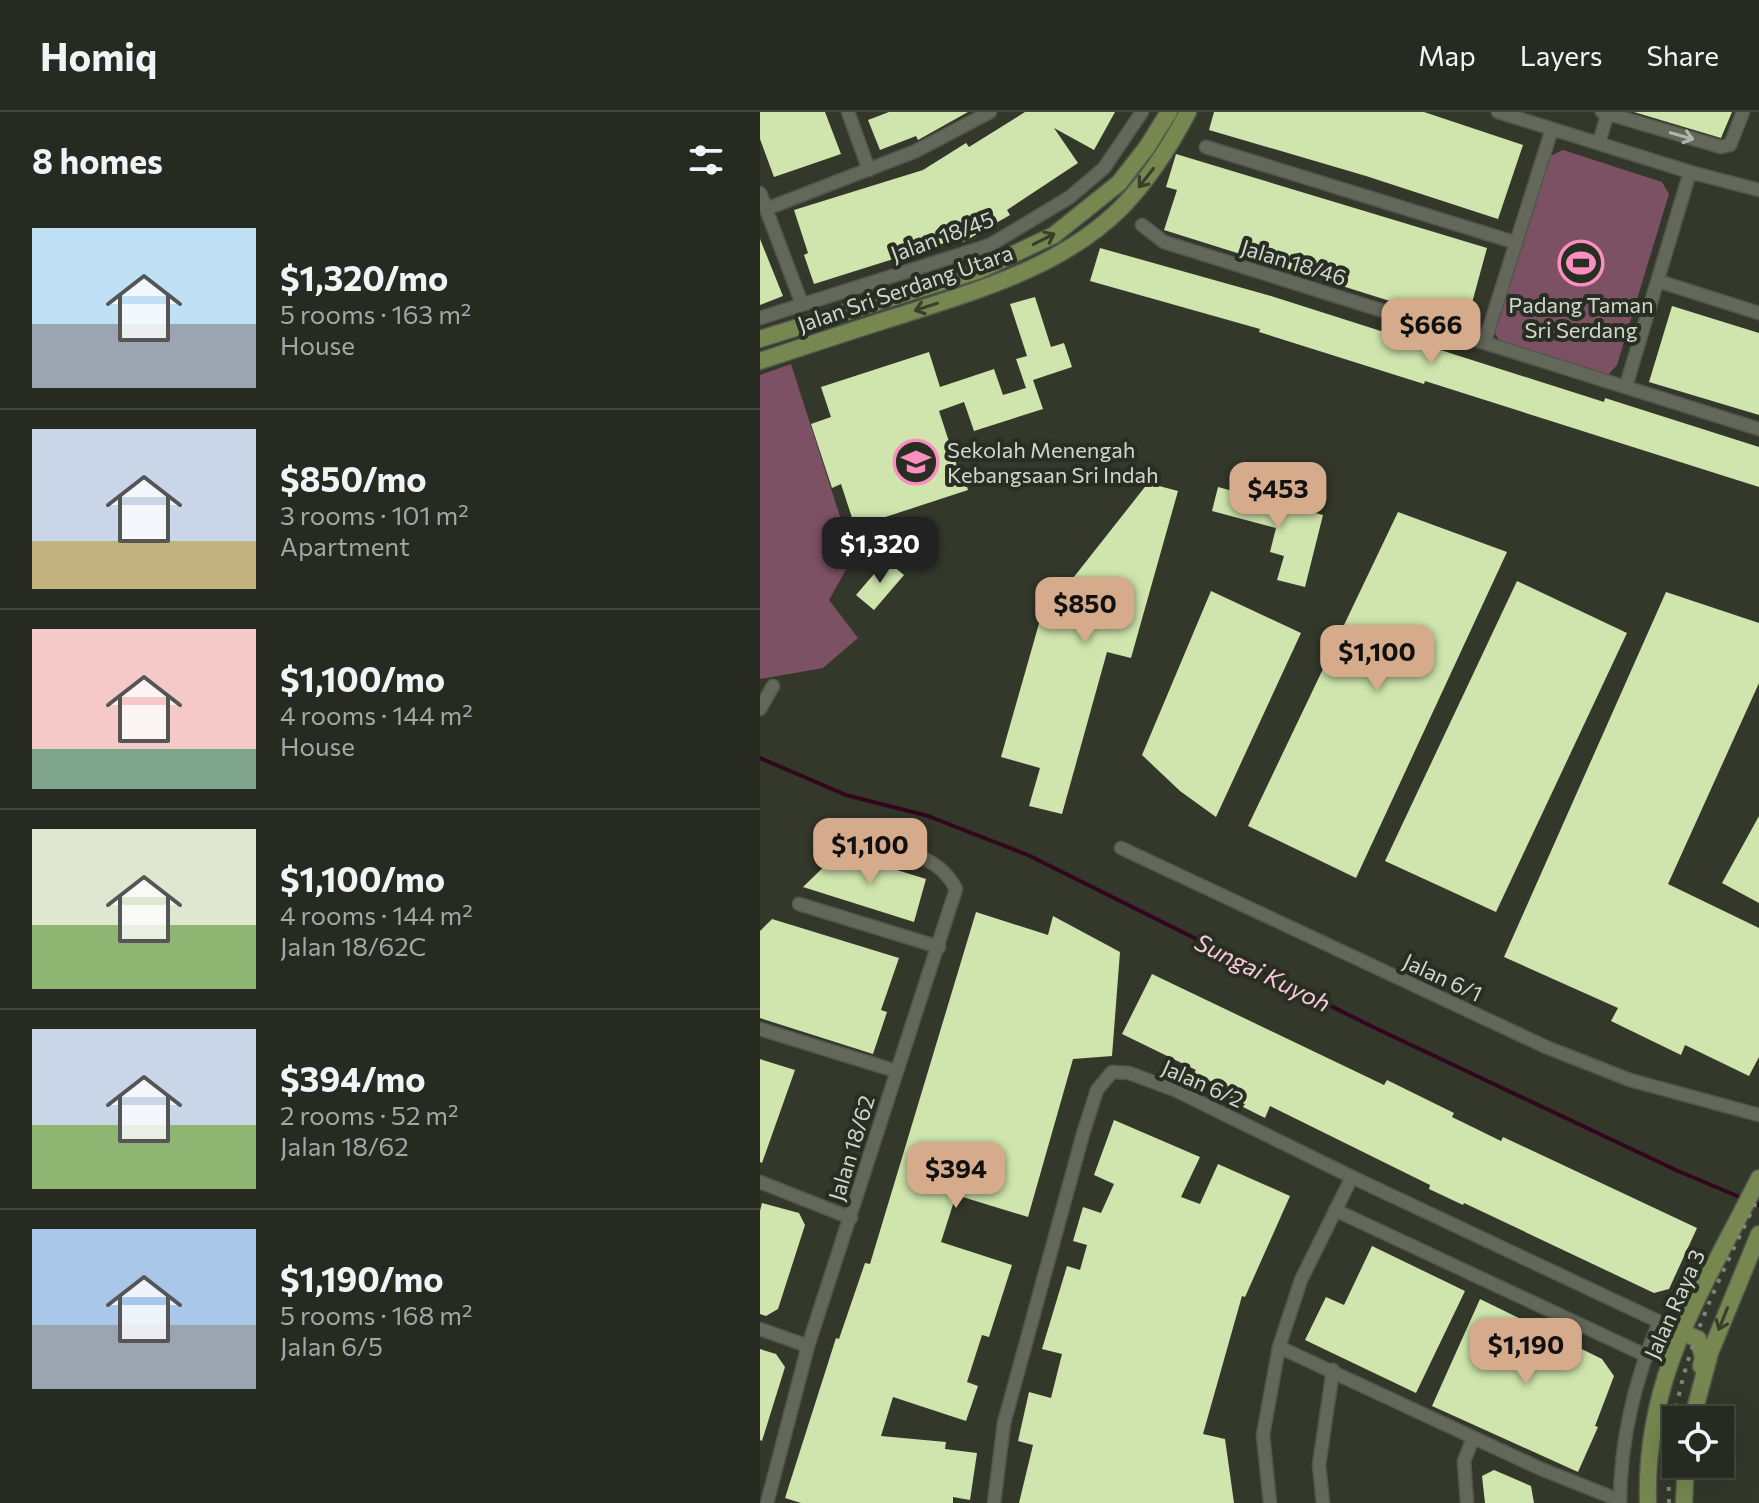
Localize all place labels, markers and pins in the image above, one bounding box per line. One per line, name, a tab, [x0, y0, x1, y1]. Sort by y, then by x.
sports icon: Padang Taman Sri Serdang	[1557, 239, 1605, 287]
place label: Padang Taman Sri Serdang	[1508, 291, 1654, 343]
pin: $666	[1384, 298, 1478, 366]
place label: Sekolah Menengah Kebangsaan Sri Indah	[947, 436, 1159, 488]
school or university icon: Sekolah Menengah Kebangsaan Sri Indah	[892, 438, 940, 486]
pin: $453	[1231, 462, 1325, 530]
pin: $1,320	[815, 517, 945, 585]
pin: $850	[1038, 577, 1132, 645]
pin: $1,100	[1312, 625, 1442, 693]
pin: $1,100	[805, 818, 935, 886]
pin: $394	[909, 1142, 1003, 1210]
pin: $1,190	[1461, 1318, 1591, 1386]

